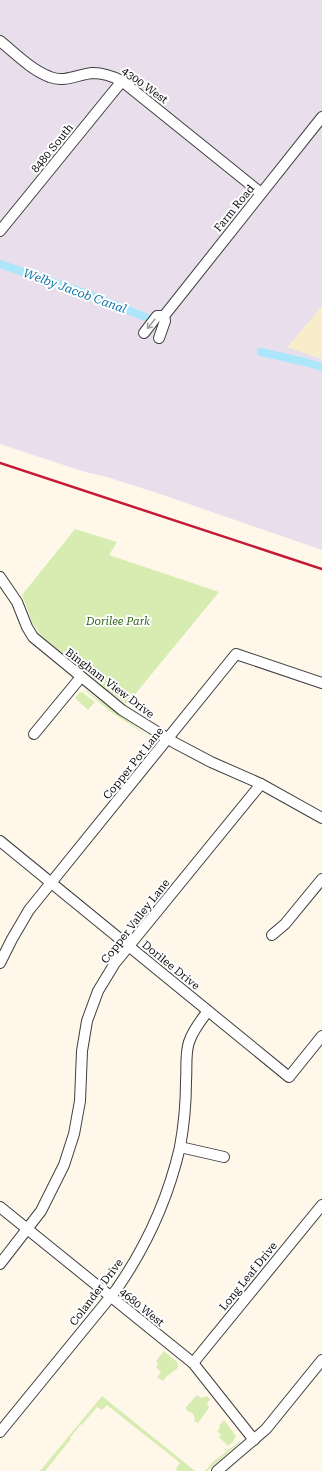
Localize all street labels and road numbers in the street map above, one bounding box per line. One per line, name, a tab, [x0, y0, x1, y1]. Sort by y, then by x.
street label: 4300 West	[119, 64, 170, 106]
street label: 8480 South	[29, 121, 76, 175]
street label: Farm Road	[212, 182, 257, 234]
street label: Bingham View Drive	[63, 646, 157, 721]
street label: Copper Pot Lane	[100, 725, 166, 802]
street label: Copper Valley Lane	[98, 877, 172, 966]
street label: Dorilee Drive	[139, 938, 202, 993]
street label: Long Leaf Drive	[217, 1239, 280, 1313]
street label: Colander Drive	[67, 1256, 126, 1328]
street label: 4680 West	[117, 1286, 167, 1329]

